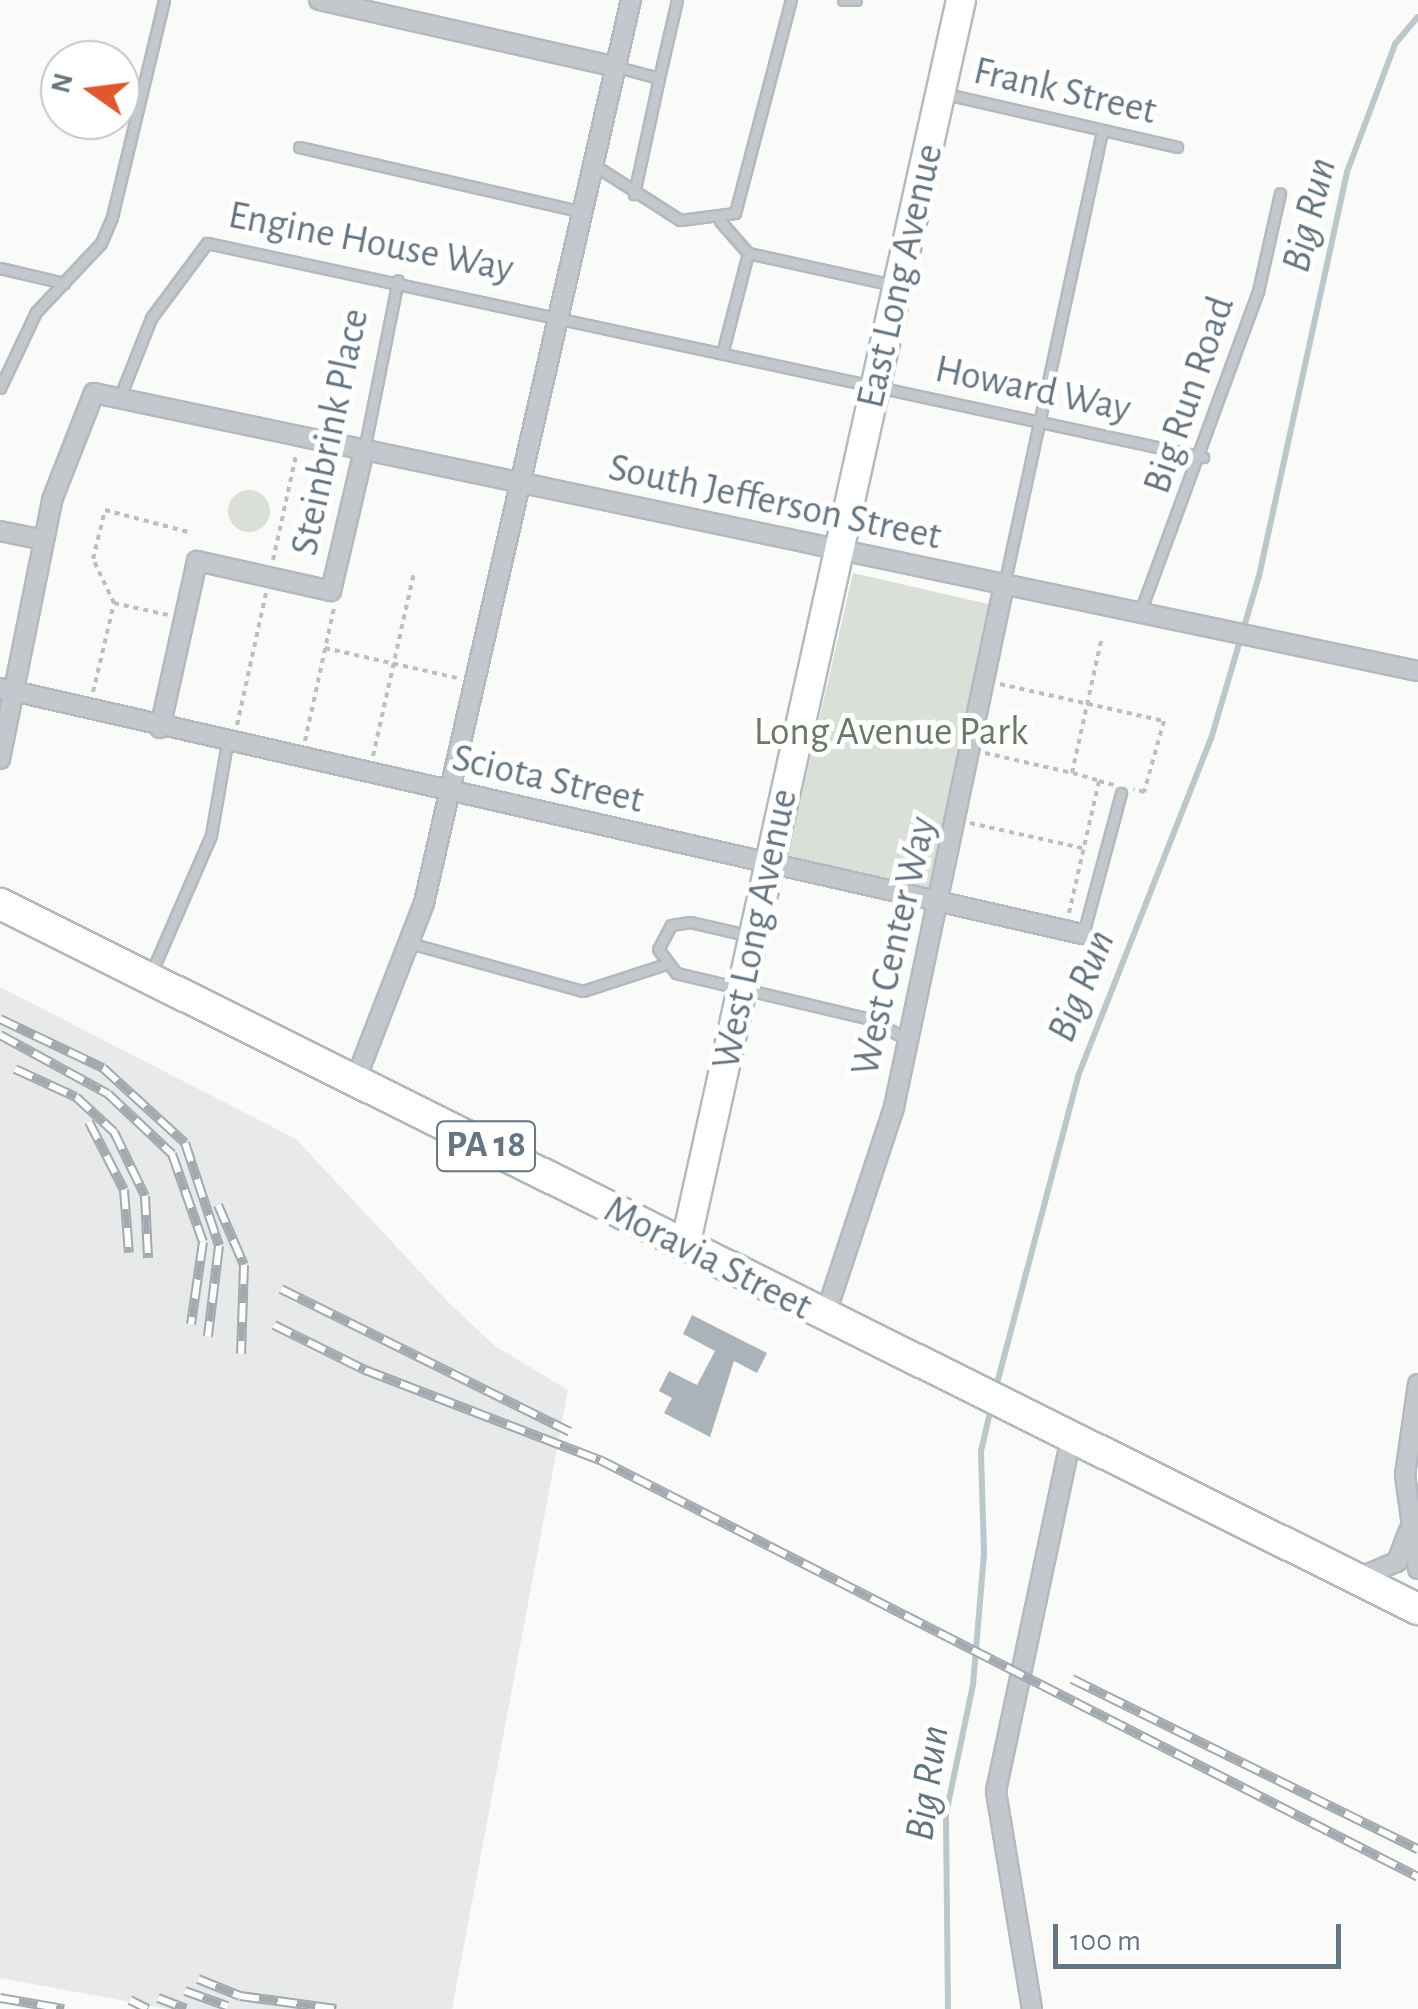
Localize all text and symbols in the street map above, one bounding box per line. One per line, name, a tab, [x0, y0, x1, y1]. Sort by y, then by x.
north arrow	[40, 40, 140, 140]
street label: Frank Street	[969, 47, 1161, 135]
text: N	[47, 70, 79, 96]
street label: East Long Avenue	[846, 139, 954, 413]
water label: Big Run	[1271, 153, 1347, 277]
street label: Engine House Way	[224, 191, 518, 293]
street label: Big Run Road	[1133, 290, 1245, 500]
street label: Steinbrink Place	[280, 304, 380, 560]
street label: Howard Way	[931, 345, 1135, 433]
street label: South Jefferson Street	[604, 443, 946, 561]
park label: Long Avenue Park	[754, 708, 1028, 756]
street label: Sciota Street	[448, 734, 648, 824]
street label: West Long Avenue	[702, 785, 808, 1073]
street label: West Center Way	[841, 812, 947, 1080]
water label: Big Run	[1036, 923, 1126, 1049]
road number: PA 18	[436, 1113, 536, 1179]
street label: Moravia Street	[596, 1185, 820, 1331]
water label: Big Run	[894, 1722, 960, 1844]
scale bar	[1058, 1904, 1346, 1966]
text: 100 m	[1070, 1926, 1141, 1956]

